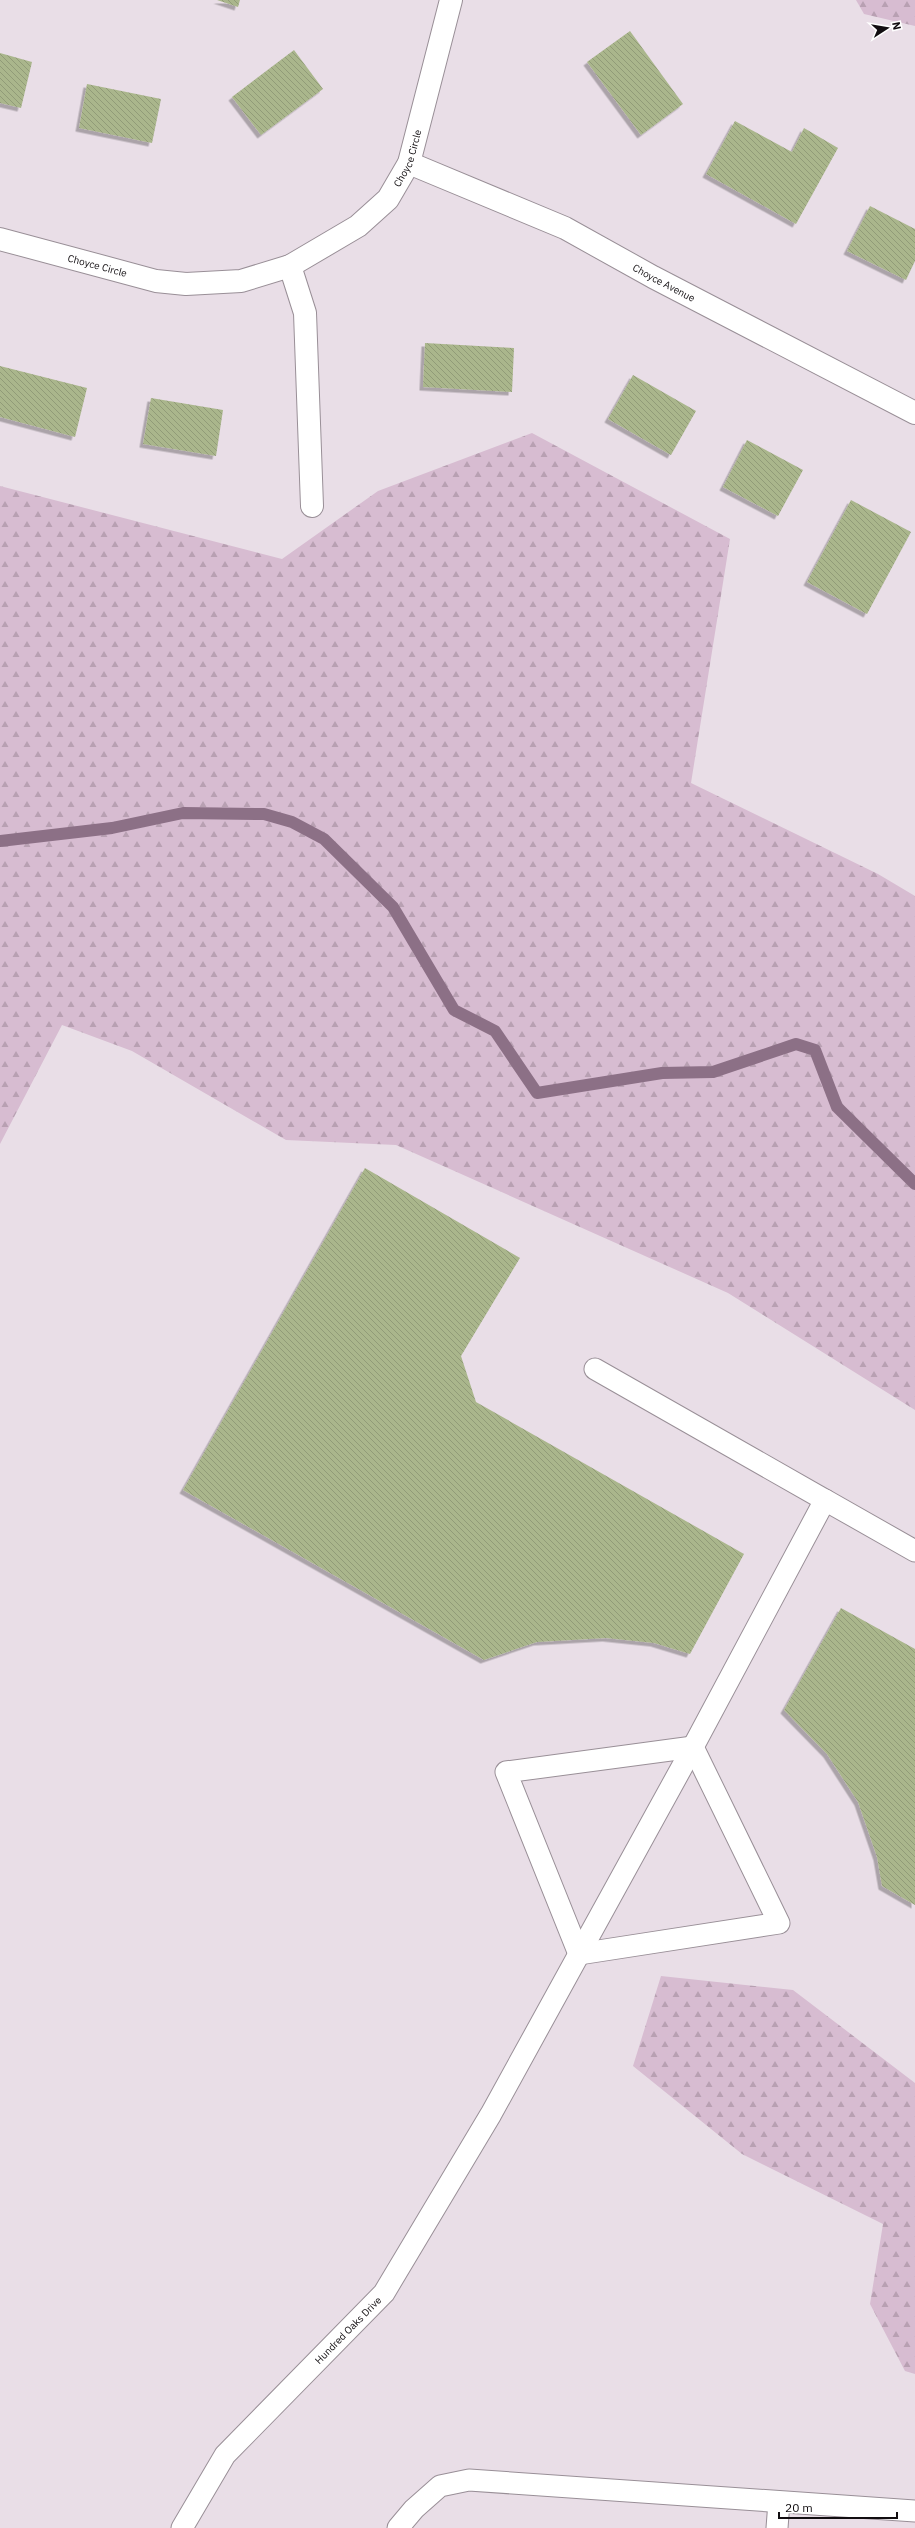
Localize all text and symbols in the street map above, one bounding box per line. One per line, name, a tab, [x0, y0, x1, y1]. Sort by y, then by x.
north arrow	[867, 8, 907, 48]
text: N	[889, 21, 904, 31]
street label: Choyce Circle	[391, 128, 425, 189]
street label: Choyce Circle	[66, 252, 129, 280]
street label: Choyce Avenue	[630, 261, 698, 305]
street label: Hundred Oaks Drive	[312, 2293, 385, 2367]
scale bar	[779, 2494, 897, 2520]
text: 20 m	[785, 2500, 813, 2515]

